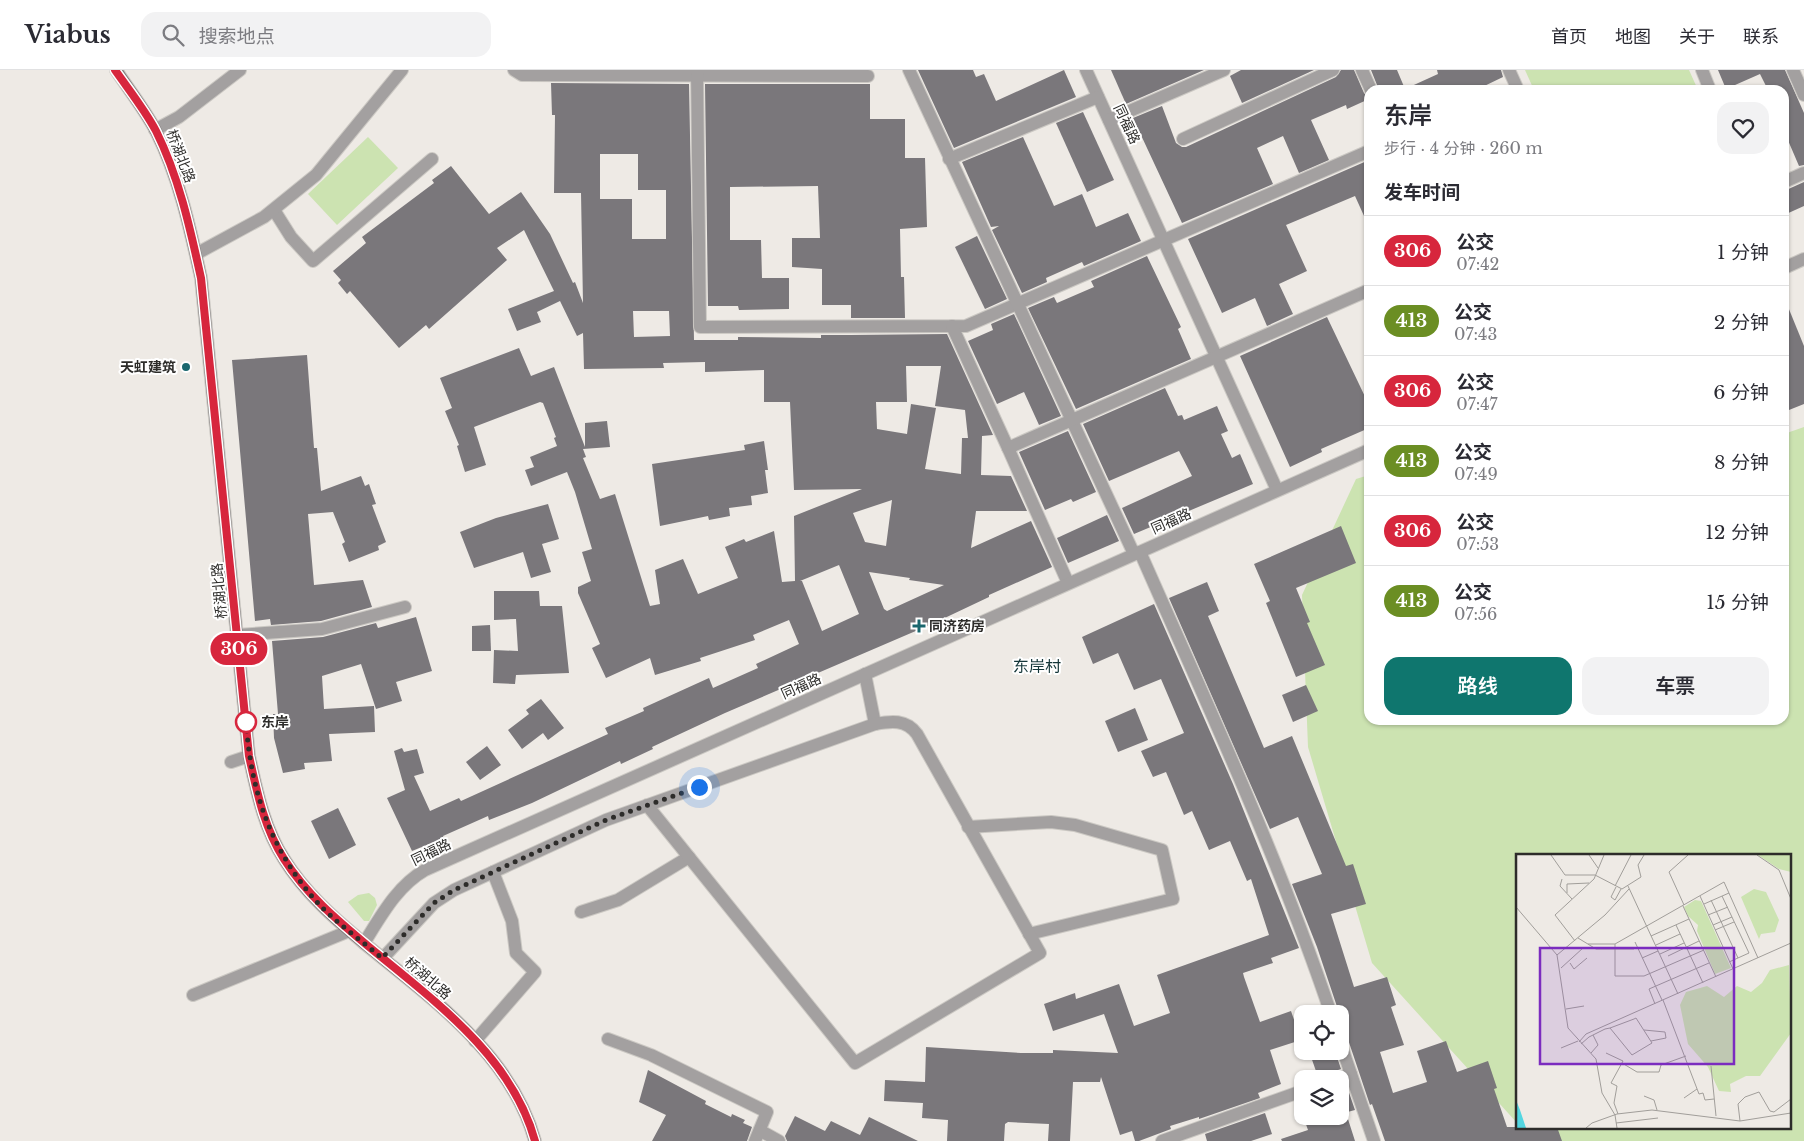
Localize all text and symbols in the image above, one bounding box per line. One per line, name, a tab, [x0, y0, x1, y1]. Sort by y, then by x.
search box	[141, 12, 491, 57]
text: Viabus	[25, 20, 111, 49]
icon: search	[159, 21, 187, 49]
text: 搜索地点	[199, 25, 275, 48]
text: 首页	[1551, 26, 1587, 48]
text: 地图	[1615, 26, 1651, 48]
text: 关于	[1679, 26, 1715, 48]
text: 联系	[1743, 26, 1779, 48]
street label: 同福路	[1110, 101, 1144, 147]
text: 东岸	[1384, 101, 1432, 130]
button: heart	[1717, 102, 1769, 154]
street label: 桥湖北路	[163, 127, 199, 185]
text: 步行 · 4 分钟 · 260 m	[1384, 138, 1543, 158]
text: 发车时间	[1384, 181, 1460, 204]
text: 公交	[1456, 231, 1494, 254]
text: 306	[1394, 240, 1431, 262]
text: 1 分钟	[1717, 241, 1769, 264]
text: 07:42	[1456, 254, 1499, 274]
text: 公交	[1454, 301, 1492, 324]
text: 413	[1396, 310, 1427, 332]
text: 2 分钟	[1714, 311, 1769, 334]
text: 07:43	[1454, 324, 1497, 344]
place label: 天虹建筑	[120, 358, 176, 376]
marker: 天虹建筑	[180, 361, 192, 373]
text: 公交	[1456, 371, 1494, 394]
text: 306	[1394, 380, 1431, 402]
text: 6 分钟	[1713, 381, 1769, 404]
text: 07:47	[1456, 394, 1498, 414]
text: 公交	[1454, 441, 1492, 464]
text: 413	[1396, 450, 1427, 472]
text: 8 分钟	[1714, 451, 1769, 474]
text: 07:49	[1454, 464, 1498, 484]
street label: 同福路	[1148, 504, 1194, 538]
text: 公交	[1456, 511, 1494, 534]
text: 306	[1394, 520, 1431, 542]
text: 12 分钟	[1705, 521, 1769, 544]
text: 07:53	[1456, 534, 1499, 554]
street label: 桥湖北路	[208, 562, 230, 620]
text: 公交	[1454, 581, 1492, 604]
text: 413	[1396, 590, 1427, 612]
text: 15 分钟	[1706, 591, 1769, 614]
text: 07:56	[1454, 604, 1497, 624]
place label: 同济药房	[929, 617, 985, 635]
marker: 同济药房	[913, 620, 925, 632]
line badge: 306	[210, 633, 268, 665]
text: 306	[220, 638, 258, 660]
district label: 东岸村	[1013, 656, 1061, 676]
button: 路线	[1384, 657, 1572, 715]
button: 车票	[1582, 657, 1769, 715]
street label: 同福路	[778, 669, 824, 703]
marker: 东岸	[235, 711, 257, 733]
place label: 东岸	[261, 713, 289, 731]
your location	[687, 775, 712, 800]
street label: 同福路	[408, 835, 454, 869]
inset map	[1516, 854, 1792, 1128]
street label: 桥湖北路	[401, 953, 455, 1003]
map controls	[1294, 1005, 1349, 1125]
button: locate	[1294, 1005, 1349, 1060]
button: layers	[1294, 1070, 1349, 1125]

